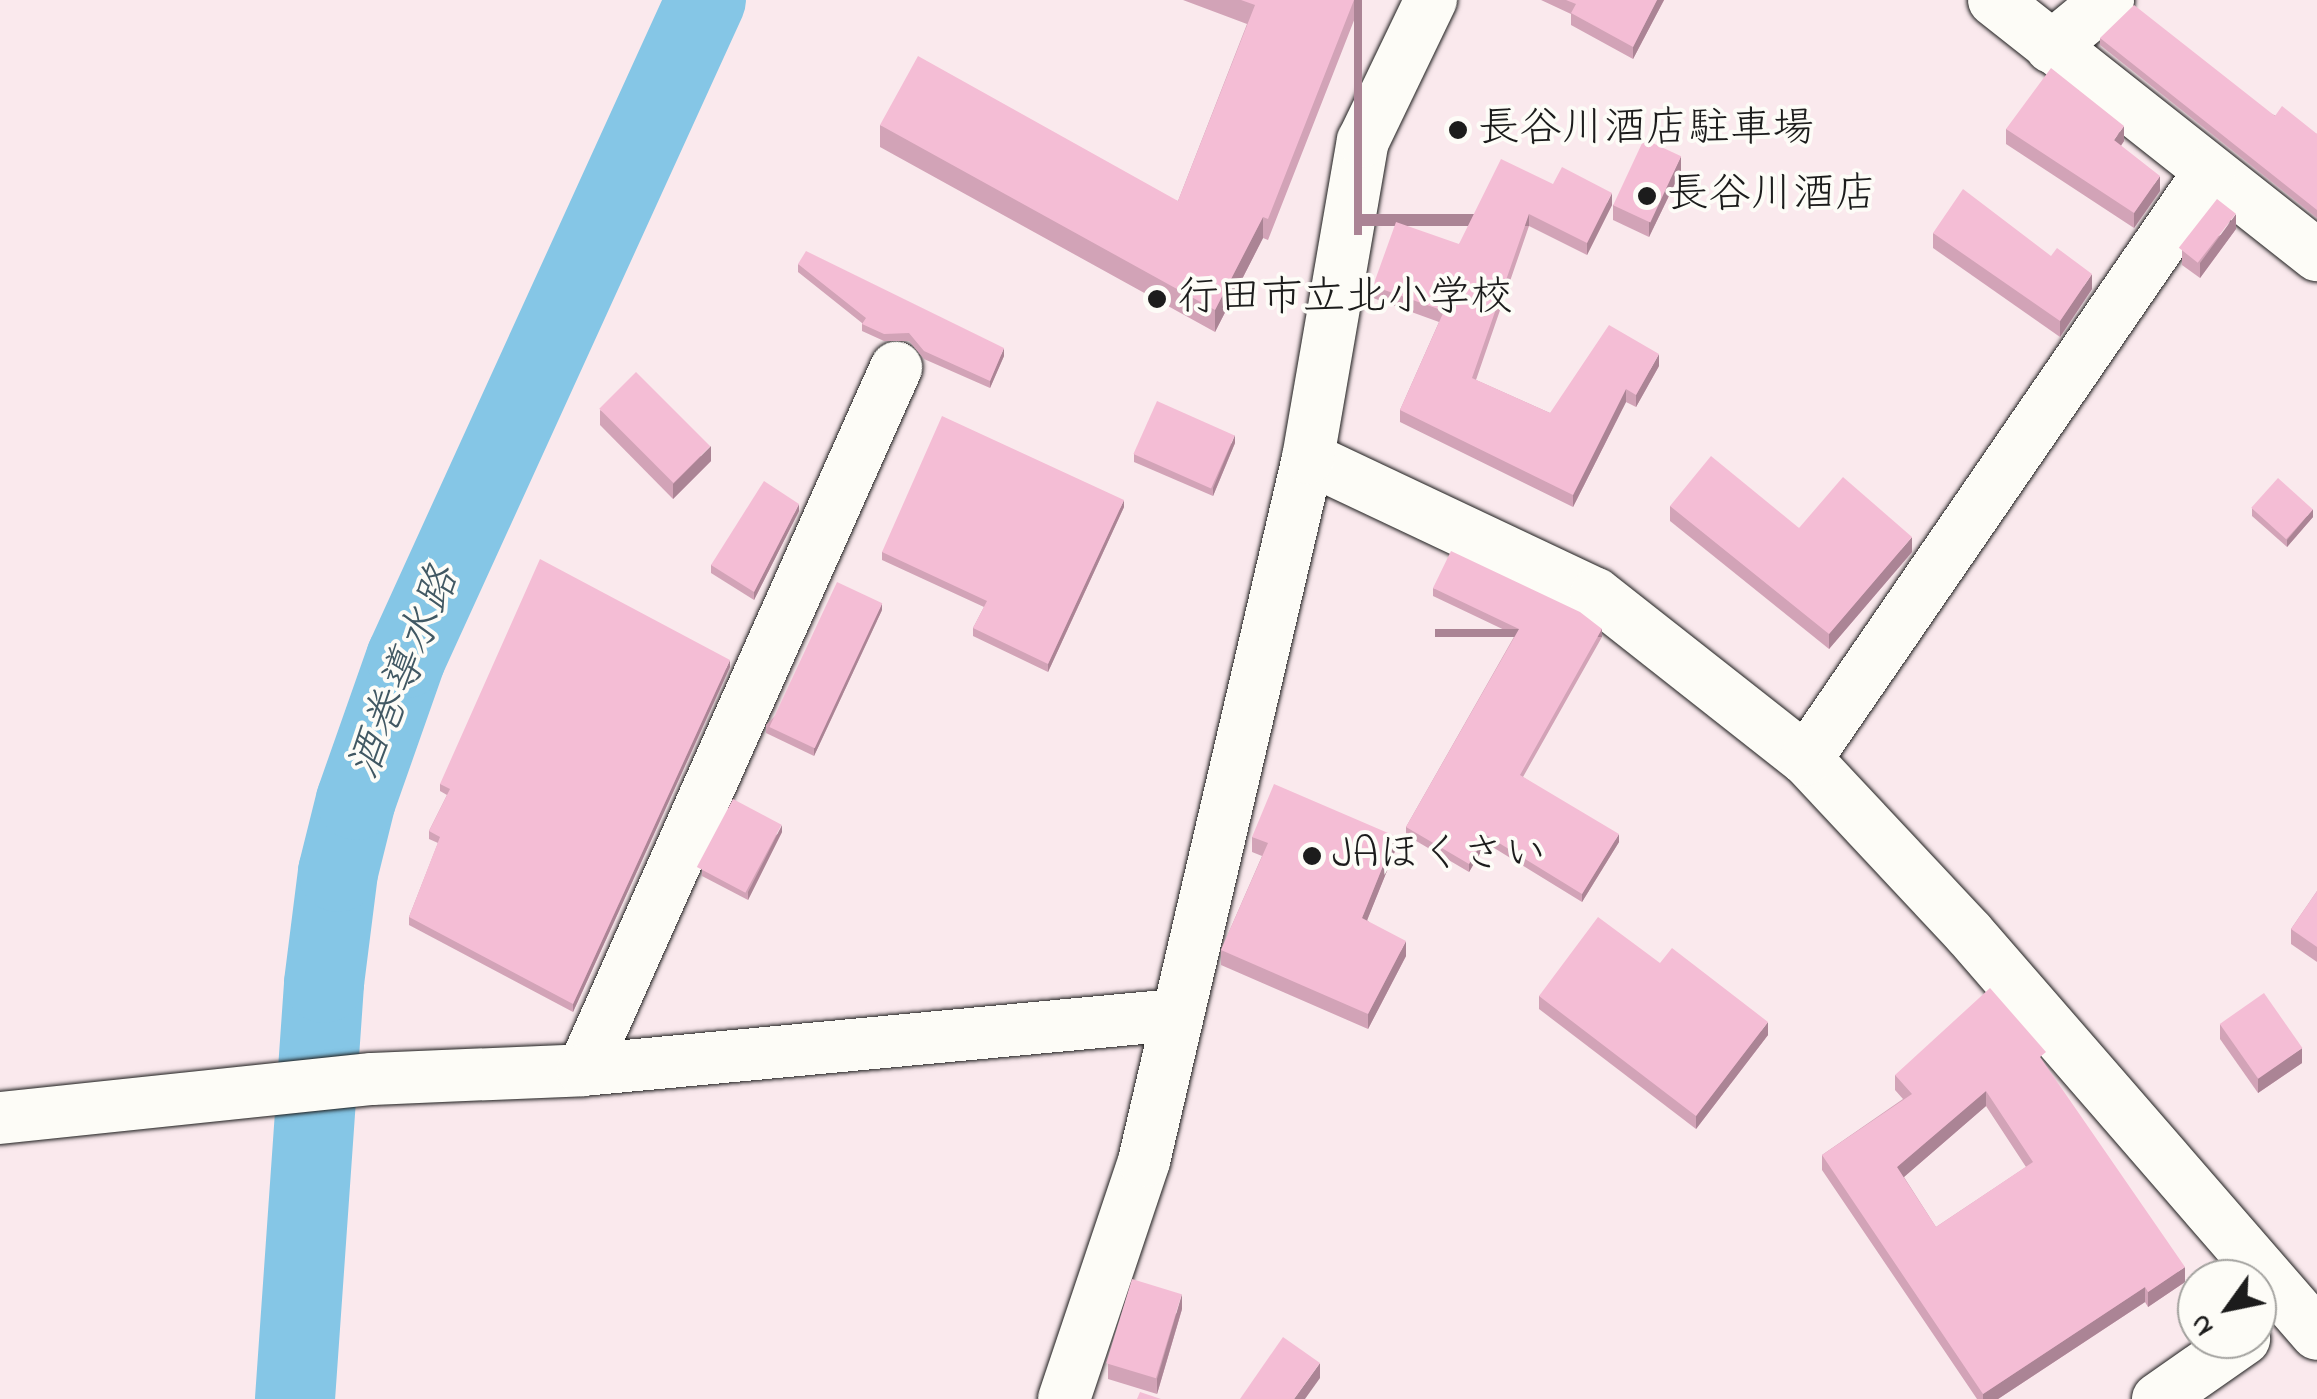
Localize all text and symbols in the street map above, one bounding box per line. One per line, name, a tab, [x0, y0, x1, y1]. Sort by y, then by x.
place label: 長谷川酒店駐車場	[1478, 105, 1814, 155]
marker: 長谷川酒店駐車場	[1447, 119, 1469, 141]
place label: 長谷川酒店	[1667, 171, 1877, 221]
marker: 長谷川酒店	[1636, 185, 1658, 207]
place label: 行田市立北小学校	[1177, 274, 1513, 324]
marker: 行田市立北小学校	[1146, 288, 1168, 310]
water label: 酒巻導水路	[339, 560, 473, 788]
place label: JAほくさい	[1332, 831, 1546, 881]
marker: JAほくさい	[1301, 845, 1323, 867]
north arrow	[2177, 1259, 2277, 1359]
text: N	[2181, 1305, 2225, 1344]

